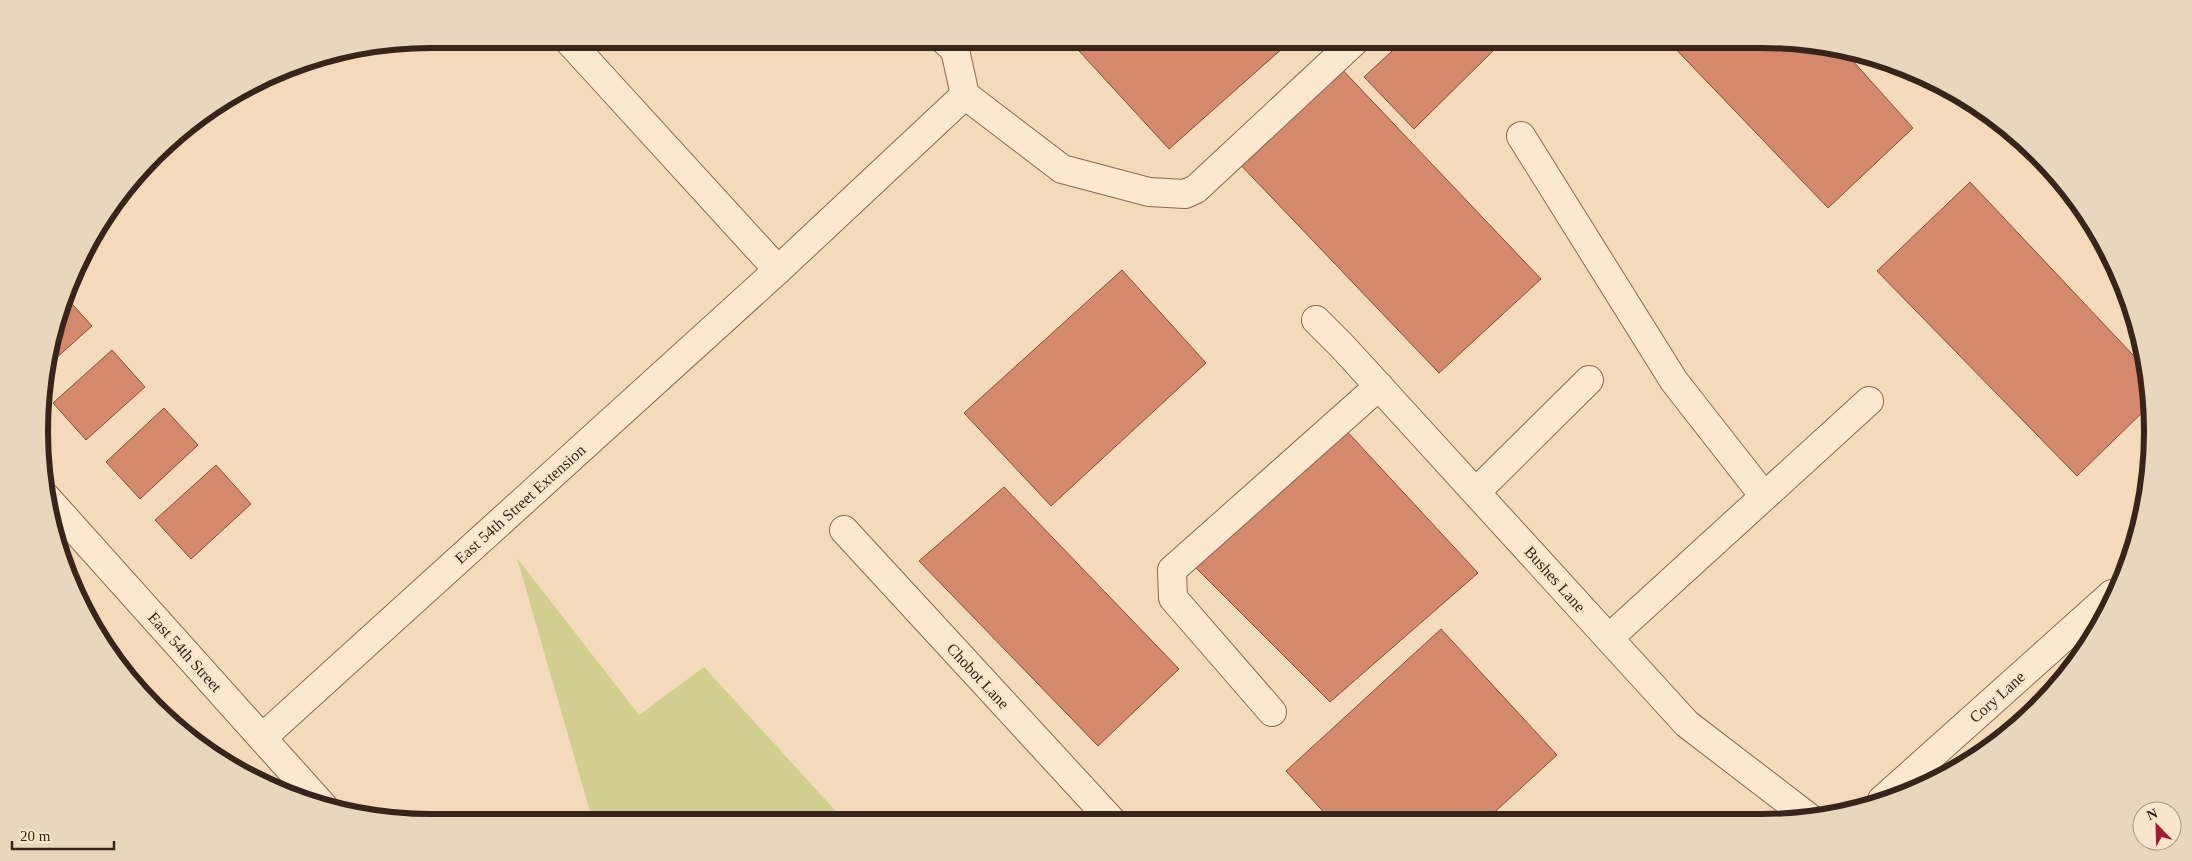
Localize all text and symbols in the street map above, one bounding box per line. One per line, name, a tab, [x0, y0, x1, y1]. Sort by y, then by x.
street label: East 54th Street Extension	[451, 441, 589, 567]
street label: Bushes Lane	[1521, 543, 1589, 615]
street label: East 54th Street	[145, 609, 226, 696]
street label: Chobot Lane	[943, 640, 1013, 712]
street label: Cory Lane	[1966, 668, 2029, 727]
north arrow	[2132, 801, 2182, 851]
text: N	[2145, 806, 2160, 823]
scale bar	[12, 818, 115, 850]
text: 20 m	[20, 828, 51, 844]

